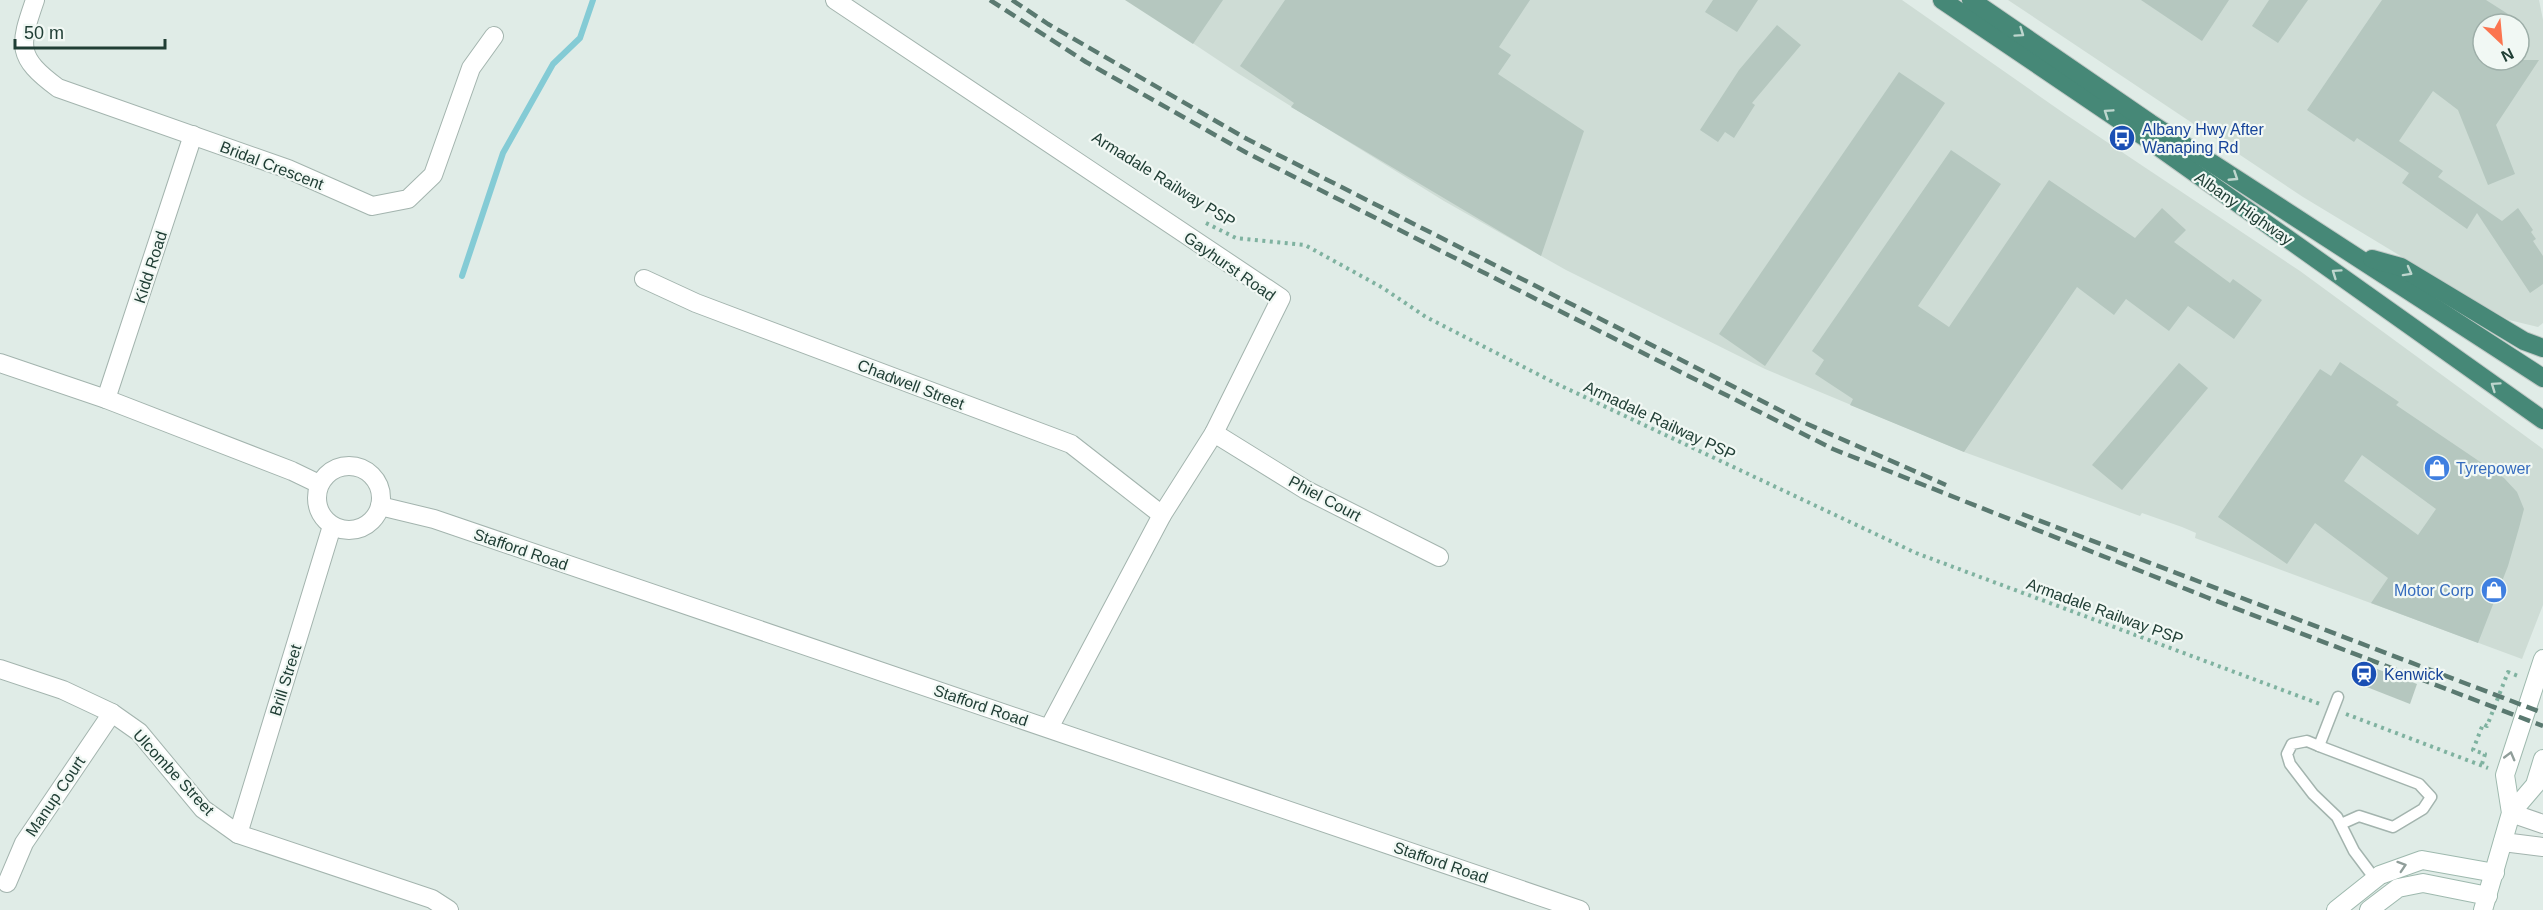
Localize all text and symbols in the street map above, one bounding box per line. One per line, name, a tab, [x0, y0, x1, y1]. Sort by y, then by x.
scale bar	[15, 12, 165, 50]
north arrow	[2471, 12, 2531, 72]
text: 50 m	[24, 23, 64, 43]
one-way arrow	[2013, 26, 2024, 37]
text: N	[2498, 45, 2516, 65]
one-way arrow	[2104, 109, 2115, 120]
place label: Albany Hwy After Wanaping Rd	[2142, 121, 2265, 156]
bus stop icon: Albany Hwy After Wanaping Rd	[2107, 123, 2137, 153]
street label: Armadale Railway PSP	[1089, 128, 1238, 230]
street label: Bridal Crescent	[218, 138, 326, 193]
street label: Albany Highway	[2192, 169, 2296, 248]
one-way arrow	[2227, 170, 2238, 181]
street label: Kidd Road	[131, 229, 170, 305]
street label: Gayhurst Road	[1181, 229, 1279, 304]
one-way arrow	[2402, 264, 2412, 276]
one-way arrow	[2332, 269, 2343, 280]
street label: Chadwell Street	[855, 356, 967, 413]
street label: Armadale Railway PSP	[1581, 378, 1738, 463]
one-way arrow	[2491, 382, 2502, 393]
shop icon: Tyrepower	[2422, 453, 2452, 483]
place label: Tyrepower	[2456, 460, 2531, 477]
street label: Phiel Court	[1286, 472, 1364, 525]
street label: Stafford Road	[472, 525, 570, 574]
street label: Armadale Railway PSP	[2024, 575, 2185, 648]
shop icon: Motor Corp	[2479, 575, 2509, 605]
place label: Motor Corp	[2394, 582, 2474, 599]
street label: Brill Street	[267, 642, 305, 718]
station icon: Kenwick	[2349, 659, 2379, 689]
place label: Kenwick	[2384, 666, 2445, 683]
street label: Stafford Road	[932, 681, 1030, 730]
street label: Ulcombe Street	[130, 726, 218, 819]
one-way arrow	[2503, 751, 2515, 762]
street label: Manup Court	[23, 753, 89, 839]
street label: Stafford Road	[1392, 838, 1490, 887]
one-way arrow	[2396, 861, 2407, 873]

